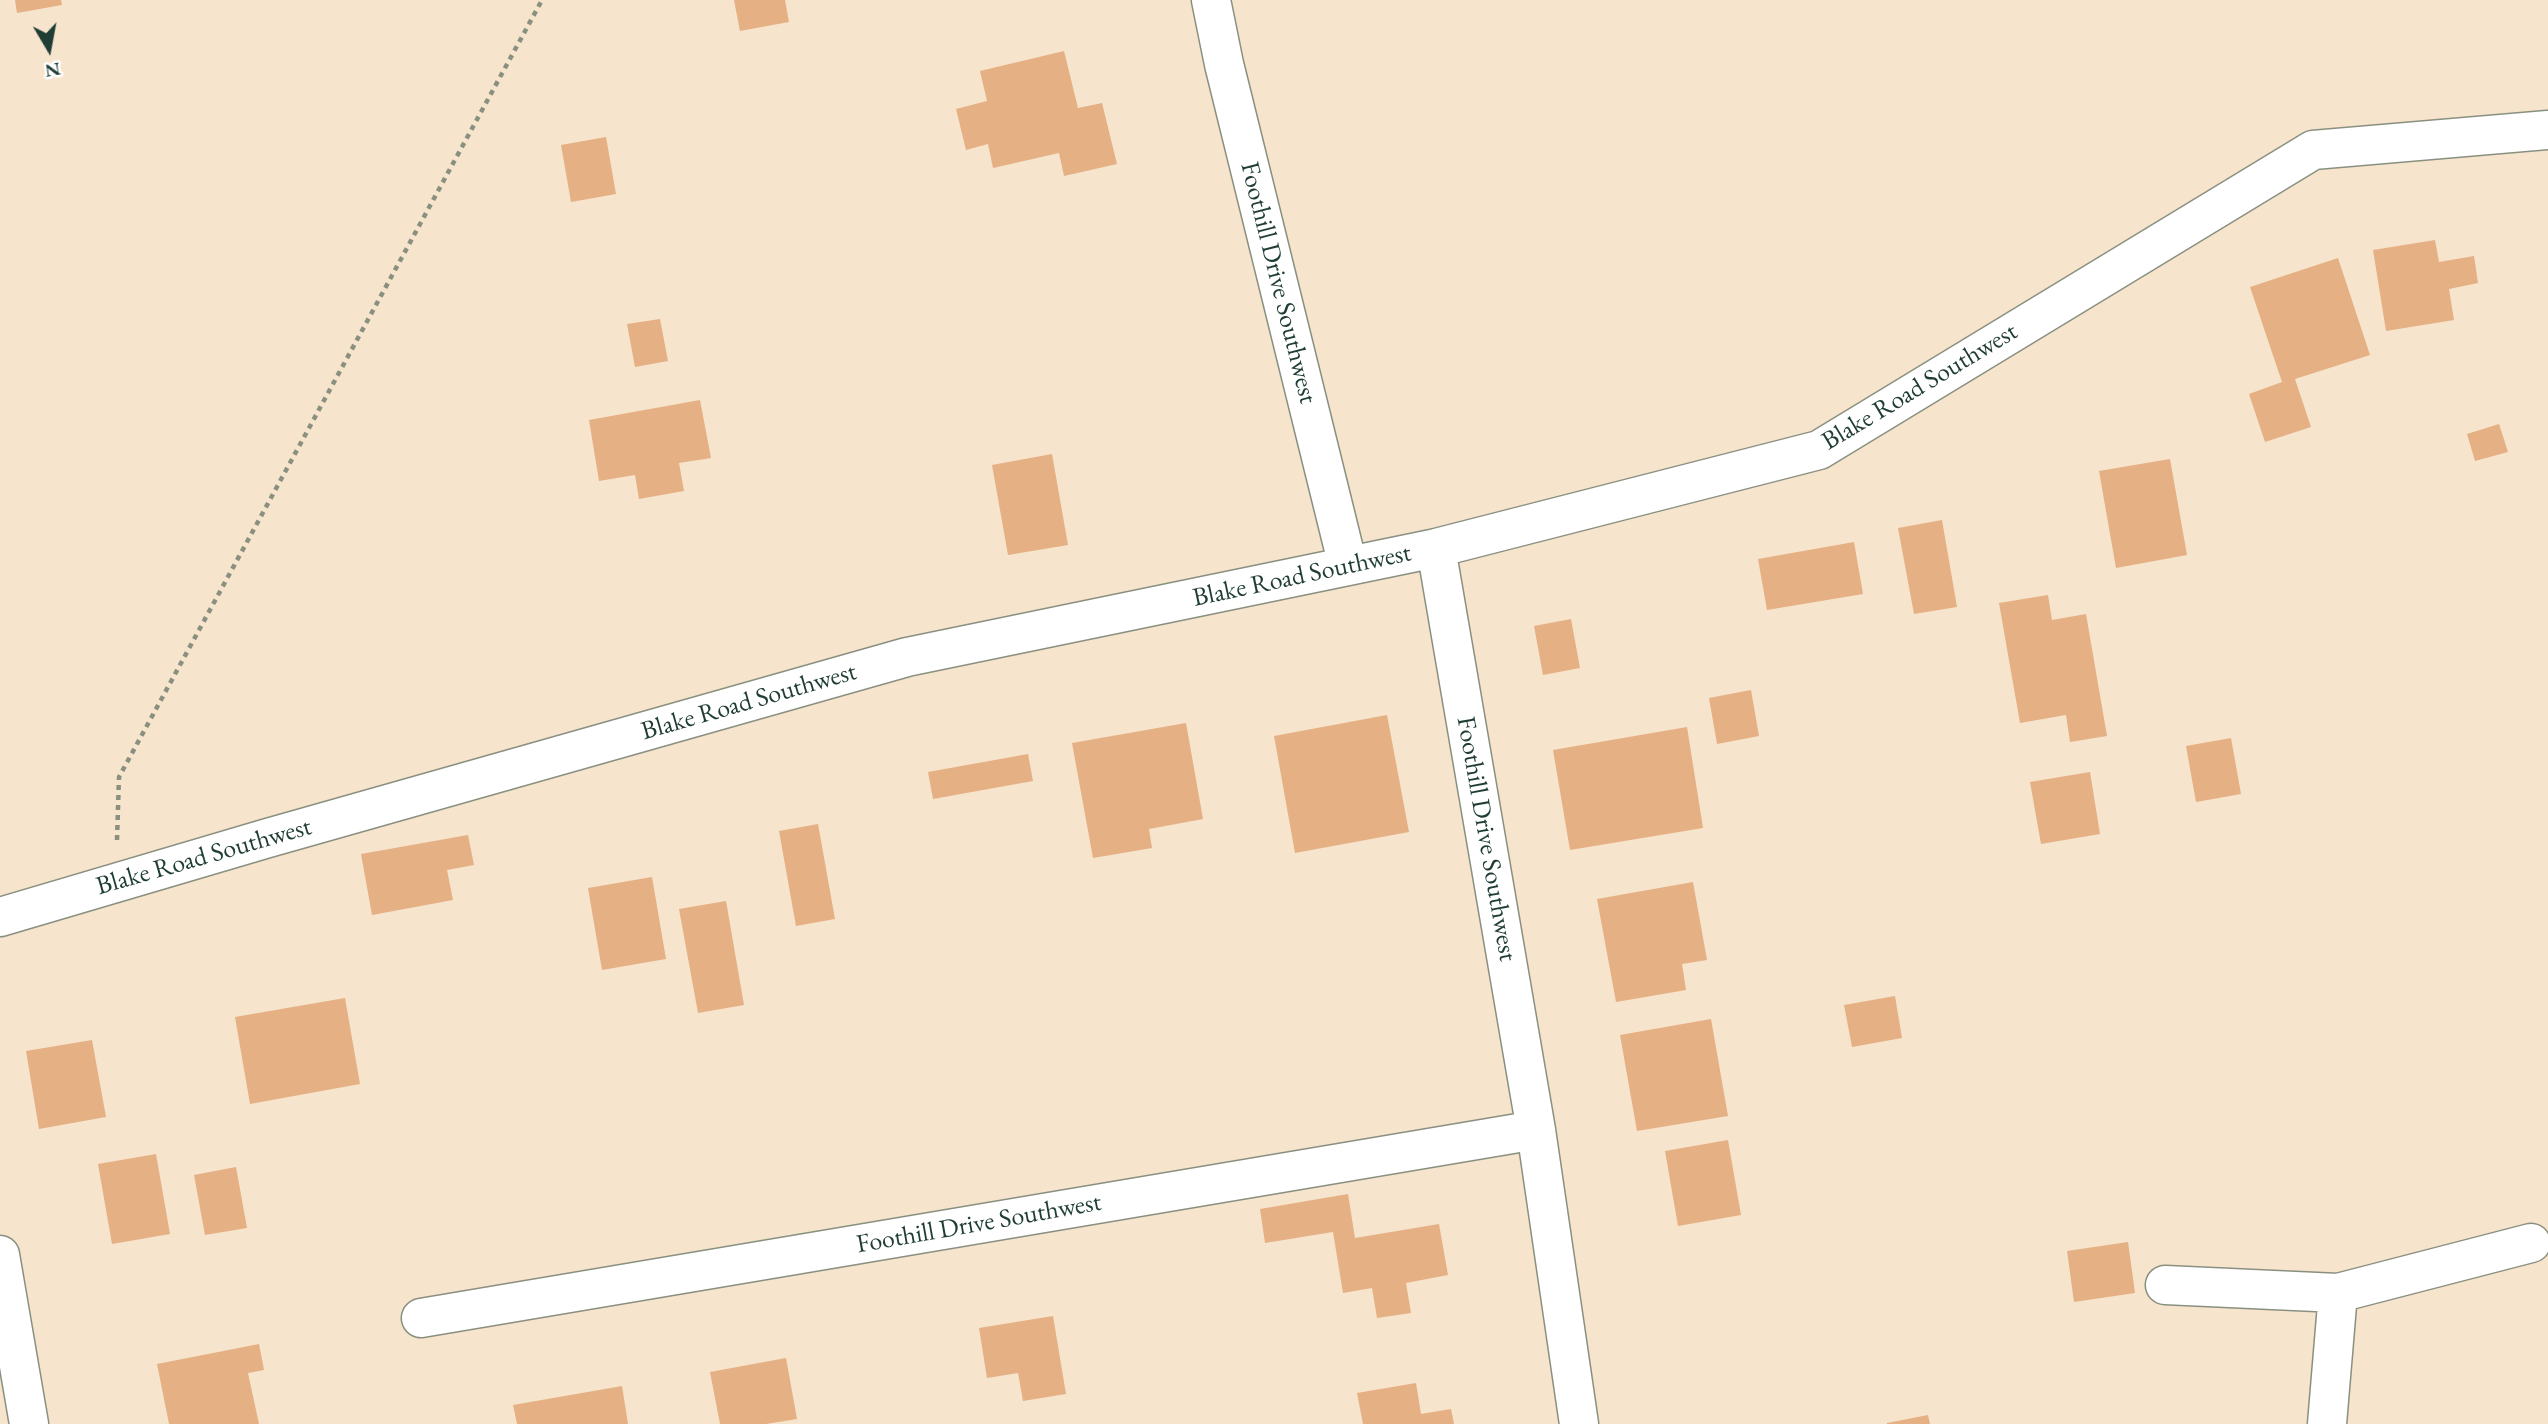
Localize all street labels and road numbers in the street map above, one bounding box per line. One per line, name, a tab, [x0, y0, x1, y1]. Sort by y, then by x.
street label: Foothill Drive Southwest	[1233, 159, 1323, 407]
street label: Blake Road Southwest	[1817, 316, 2023, 458]
street label: Blake Road Southwest	[1190, 538, 1414, 614]
street label: Blake Road Southwest	[638, 656, 860, 748]
street label: Foothill Drive Southwest	[1449, 714, 1523, 964]
street label: Blake Road Southwest	[93, 811, 315, 903]
street label: Foothill Drive Southwest	[854, 1187, 1104, 1261]

